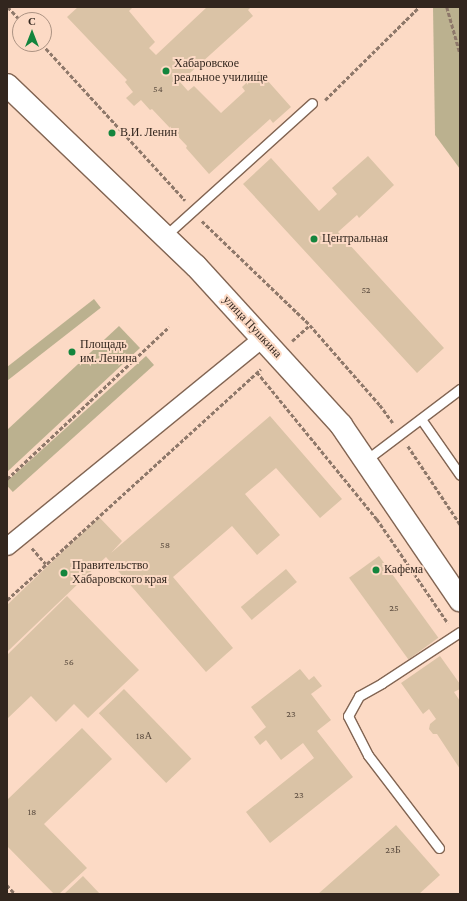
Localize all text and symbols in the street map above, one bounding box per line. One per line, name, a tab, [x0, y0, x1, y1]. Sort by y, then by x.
north arrow	[12, 12, 52, 52]
text: С	[28, 15, 36, 27]
place label: Хабаровское реальное училище	[174, 57, 268, 85]
marker: Хабаровское реальное училище	[161, 66, 171, 76]
house number: 54	[153, 83, 163, 95]
place label: В.И. Ленин	[120, 126, 177, 140]
marker: В.И. Ленин	[107, 128, 117, 138]
place label: Центральная	[322, 232, 388, 246]
marker: Центральная	[309, 234, 319, 244]
house number: 52	[361, 284, 371, 296]
street label: улица Пушкина	[220, 293, 284, 361]
place label: Площадь им. Ленина	[80, 338, 137, 366]
marker: Площадь им. Ленина	[67, 347, 77, 357]
house number: 58	[160, 539, 170, 551]
place label: Правительство Хабаровского края	[72, 559, 167, 587]
place label: Кафема	[384, 563, 423, 577]
marker: Кафема	[371, 565, 381, 575]
marker: Правительство Хабаровского края	[59, 568, 69, 578]
house number: 25	[389, 602, 399, 614]
house number: 56	[64, 656, 74, 668]
house number: 23	[286, 708, 296, 720]
house number: 18А	[136, 730, 152, 742]
house number: 23	[294, 789, 304, 801]
house number: 18	[28, 806, 36, 818]
house number: 23Б	[385, 844, 401, 856]

